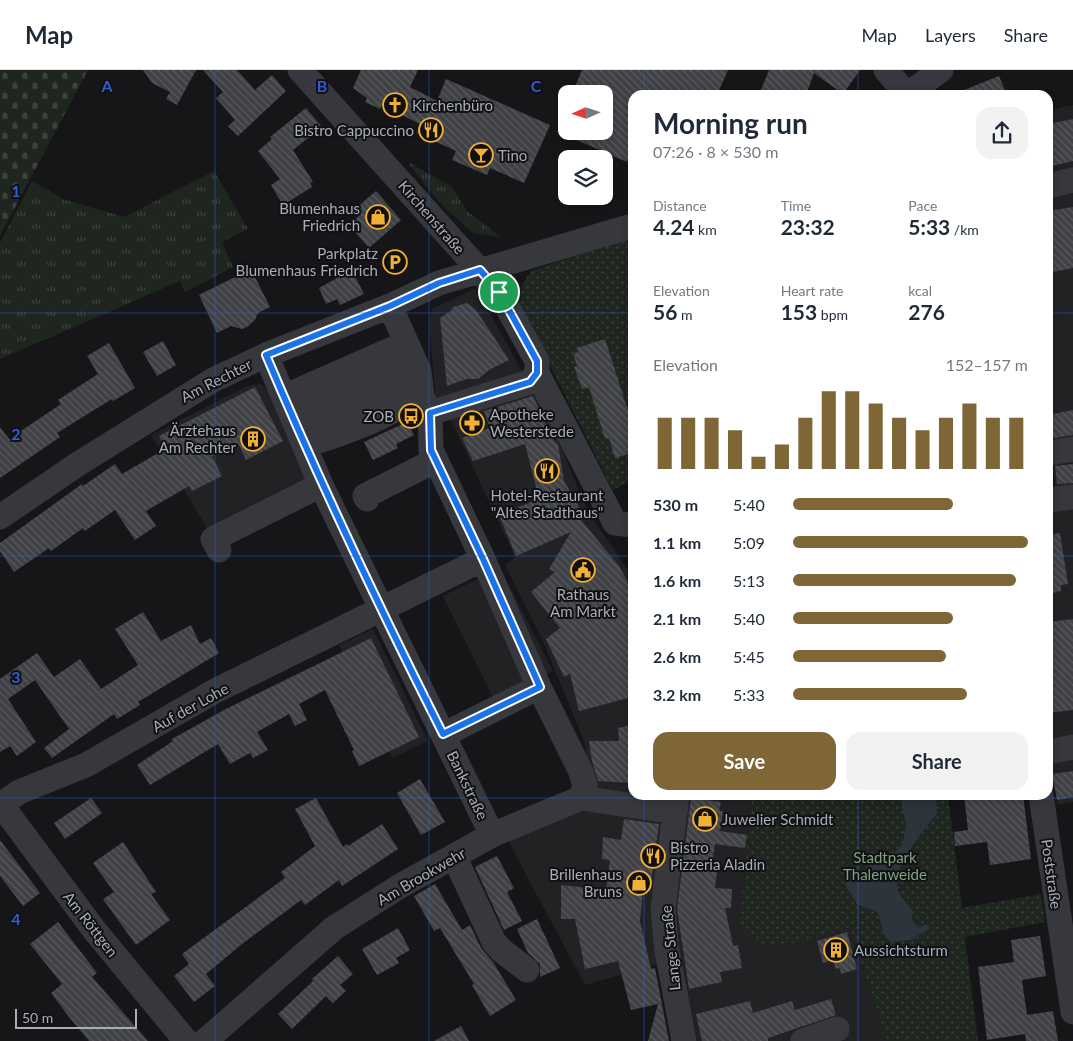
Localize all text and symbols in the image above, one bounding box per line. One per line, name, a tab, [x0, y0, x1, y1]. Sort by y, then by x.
text: Map	[25, 20, 73, 49]
text: Map	[861, 24, 897, 46]
text: Layers	[925, 24, 976, 46]
text: Share	[1004, 24, 1048, 46]
text: A	[100, 76, 113, 95]
text: B	[317, 76, 327, 95]
text: C	[531, 76, 542, 95]
north arrow	[558, 85, 612, 140]
map controls	[558, 85, 613, 205]
church icon: Kirchenbüro	[382, 92, 408, 118]
place label: Kirchenbüro	[412, 96, 493, 114]
text: Morning run	[653, 106, 808, 140]
button: share	[976, 107, 1028, 159]
restaurant icon: Bistro Cappuccino	[418, 117, 444, 143]
place label: Bistro Cappuccino	[294, 121, 414, 139]
bar icon: Tino	[468, 142, 494, 168]
text: 07:26 · 8 × 530 m	[653, 142, 778, 161]
place label: Tino	[498, 146, 527, 164]
button: layers	[558, 150, 613, 205]
street label: Kirchenstraße	[395, 176, 469, 258]
text: 1	[11, 181, 21, 200]
text: Distance	[653, 197, 707, 214]
text: Time	[781, 197, 811, 214]
text: Pace	[908, 197, 937, 214]
place label: Blumenhaus Friedrich	[279, 199, 360, 234]
shop icon: Blumenhaus Friedrich	[365, 204, 391, 230]
text: 4.24	[653, 214, 695, 239]
text: 23:32	[781, 214, 835, 239]
text: 5:33	[908, 214, 950, 239]
text: km	[695, 221, 717, 238]
text: /km	[950, 221, 979, 238]
place label: Parkplatz Blumenhaus Friedrich	[236, 244, 378, 279]
parking icon: Parkplatz Blumenhaus Friedrich	[382, 249, 408, 275]
pin	[478, 271, 520, 313]
icon: arrive	[485, 278, 513, 306]
text: Elevation	[653, 282, 710, 299]
text: Heart rate	[781, 282, 843, 299]
text: kcal	[908, 282, 932, 299]
text: 56	[653, 299, 677, 324]
text: 153	[781, 299, 817, 324]
text: 276	[908, 299, 945, 324]
text: m	[677, 306, 692, 323]
text: bpm	[817, 306, 848, 323]
street label: Am Rechter	[177, 354, 255, 406]
text: Elevation	[653, 355, 718, 374]
text: 152–157 m	[946, 355, 1028, 374]
bus stop icon: ZOB	[398, 403, 424, 429]
place label: Apotheke Westerstede	[490, 405, 574, 440]
place label: ZOB	[364, 407, 394, 425]
pharmacy icon: Apotheke Westerstede	[459, 410, 485, 436]
place label: Ärztehaus Am Rechter	[159, 421, 237, 456]
text: 2	[11, 424, 21, 443]
building icon: Ärztehaus Am Rechter	[240, 426, 266, 452]
restaurant icon: Hotel-Restaurant "Altes Stadthaus"	[534, 458, 560, 484]
place label: Hotel-Restaurant "Altes Stadthaus"	[491, 486, 604, 521]
text: 530 m	[653, 495, 698, 514]
text: 5:40	[733, 495, 765, 514]
text: 1.1 km	[653, 533, 701, 552]
text: 5:09	[733, 533, 765, 552]
public building icon: Rathaus Am Markt	[570, 557, 596, 583]
text: 1.6 km	[653, 571, 701, 590]
text: 5:13	[733, 571, 765, 590]
place label: Rathaus Am Markt	[550, 585, 617, 620]
text: 2.1 km	[653, 609, 701, 628]
text: 5:40	[733, 609, 765, 628]
text: 2.6 km	[653, 647, 701, 666]
text: 5:45	[733, 647, 765, 666]
text: 3	[11, 667, 21, 686]
street label: Auf der Lohe	[149, 679, 231, 735]
text: 3.2 km	[653, 685, 701, 704]
text: 5:33	[733, 685, 765, 704]
button: Save	[653, 732, 836, 790]
button: Share	[846, 732, 1028, 790]
street label: Bankstraße	[444, 748, 492, 822]
shop icon: Juwelier Schmidt	[692, 806, 718, 832]
place label: Juwelier Schmidt	[722, 810, 834, 828]
place label: Bistro Pizzeria Aladin	[670, 838, 765, 873]
street label: Poststraße	[1038, 838, 1066, 910]
street label: Am Brookwehr	[374, 843, 469, 909]
restaurant icon: Bistro Pizzeria Aladin	[640, 843, 666, 869]
park label: Stadtpark Thalenweide	[843, 848, 927, 883]
place label: Brillenhaus Bruns	[549, 865, 622, 900]
shop icon: Brillenhaus Bruns	[626, 870, 652, 896]
street label: Am Röttgen	[60, 888, 122, 960]
street label: Lange Straße	[657, 904, 683, 991]
text: 4	[11, 909, 21, 928]
building icon: Aussichtsturm	[823, 937, 849, 963]
place label: Aussichtsturm	[854, 941, 948, 959]
scale bar	[15, 1006, 138, 1029]
text: 50 m	[22, 1009, 53, 1026]

